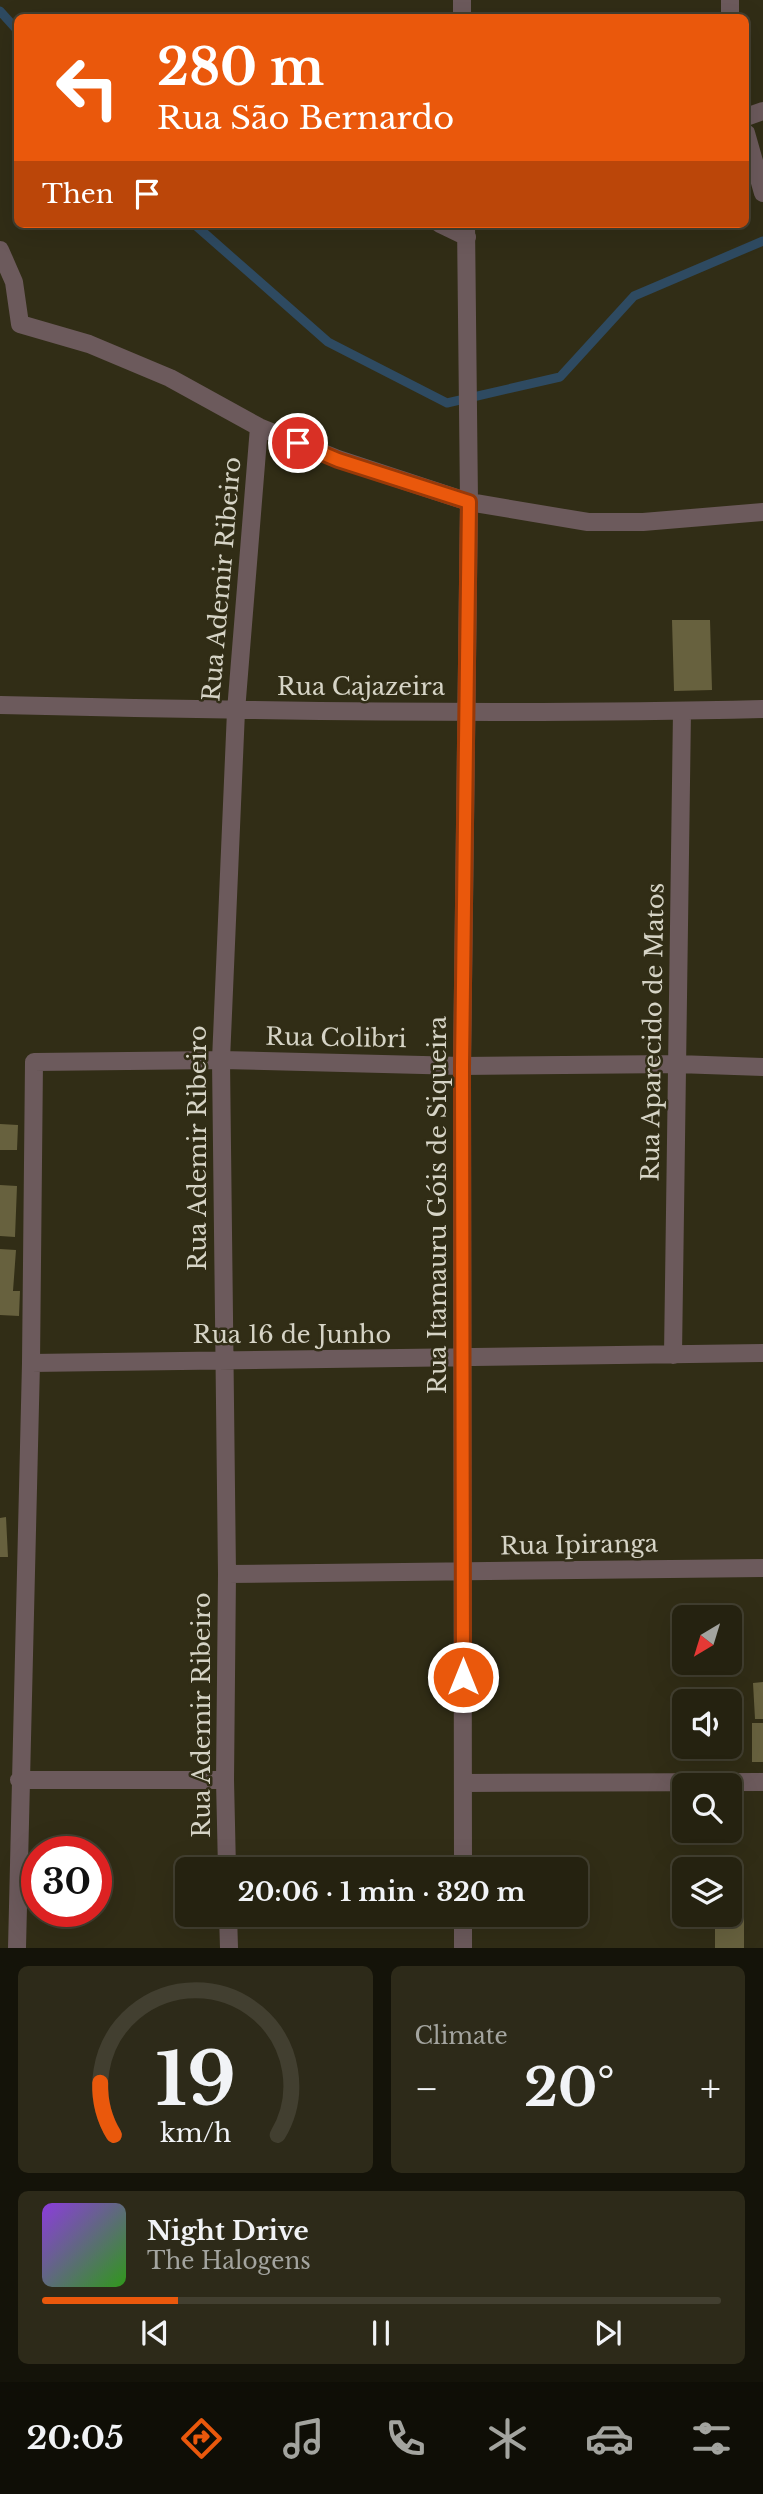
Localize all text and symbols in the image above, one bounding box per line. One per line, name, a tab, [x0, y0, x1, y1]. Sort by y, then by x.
text: 280 m	[157, 37, 324, 98]
icon: left	[42, 42, 133, 133]
text: Rua São Bernardo	[157, 98, 454, 138]
icon: arrive	[128, 175, 166, 213]
text: Then	[42, 178, 114, 210]
pin	[268, 413, 328, 473]
icon: arrive	[279, 424, 317, 462]
street label: Rua Ademir Ribeiro	[196, 456, 247, 702]
street label: Rua Cajazeira	[277, 672, 446, 701]
street label: Rua Aparecido de Matos	[635, 882, 670, 1182]
street label: Rua Itamauru Góis de Siqueira	[423, 1015, 452, 1394]
street label: Rua Colibri	[265, 1022, 407, 1053]
street label: Rua Ademir Ribeiro	[183, 1025, 212, 1271]
street label: Rua 16 de Junho	[193, 1320, 391, 1349]
street label: Rua Ipiranga	[500, 1529, 659, 1560]
street label: Rua Ademir Ribeiro	[187, 1592, 216, 1838]
north arrow	[672, 1605, 742, 1675]
map controls	[672, 1605, 742, 1927]
position arrow	[426, 1640, 500, 1714]
button: sound	[672, 1689, 742, 1759]
button: search	[672, 1773, 742, 1843]
speed limit sign: 30	[21, 1836, 112, 1927]
button: layers	[672, 1857, 742, 1927]
text: 20:06 · 1 min · 320 m	[238, 1876, 525, 1908]
text: Climate	[415, 2022, 508, 2050]
text: 19	[155, 2035, 236, 2126]
text: 20°	[524, 2056, 615, 2120]
text: −	[415, 2065, 439, 2112]
text: +	[700, 2065, 721, 2112]
text: km/h	[160, 2118, 231, 2149]
text: Night Drive	[147, 2215, 309, 2247]
text: The Halogens	[147, 2247, 311, 2275]
icon: previous	[136, 2314, 174, 2352]
icon: pause	[362, 2314, 400, 2352]
icon: next	[589, 2314, 627, 2352]
icon: directions	[177, 2414, 226, 2463]
icon: music	[279, 2414, 328, 2463]
icon: phone	[381, 2414, 430, 2463]
icon: climate	[483, 2414, 532, 2463]
icon: car	[585, 2414, 634, 2463]
icon: filters	[687, 2414, 736, 2463]
text: 20:05	[27, 2418, 124, 2458]

